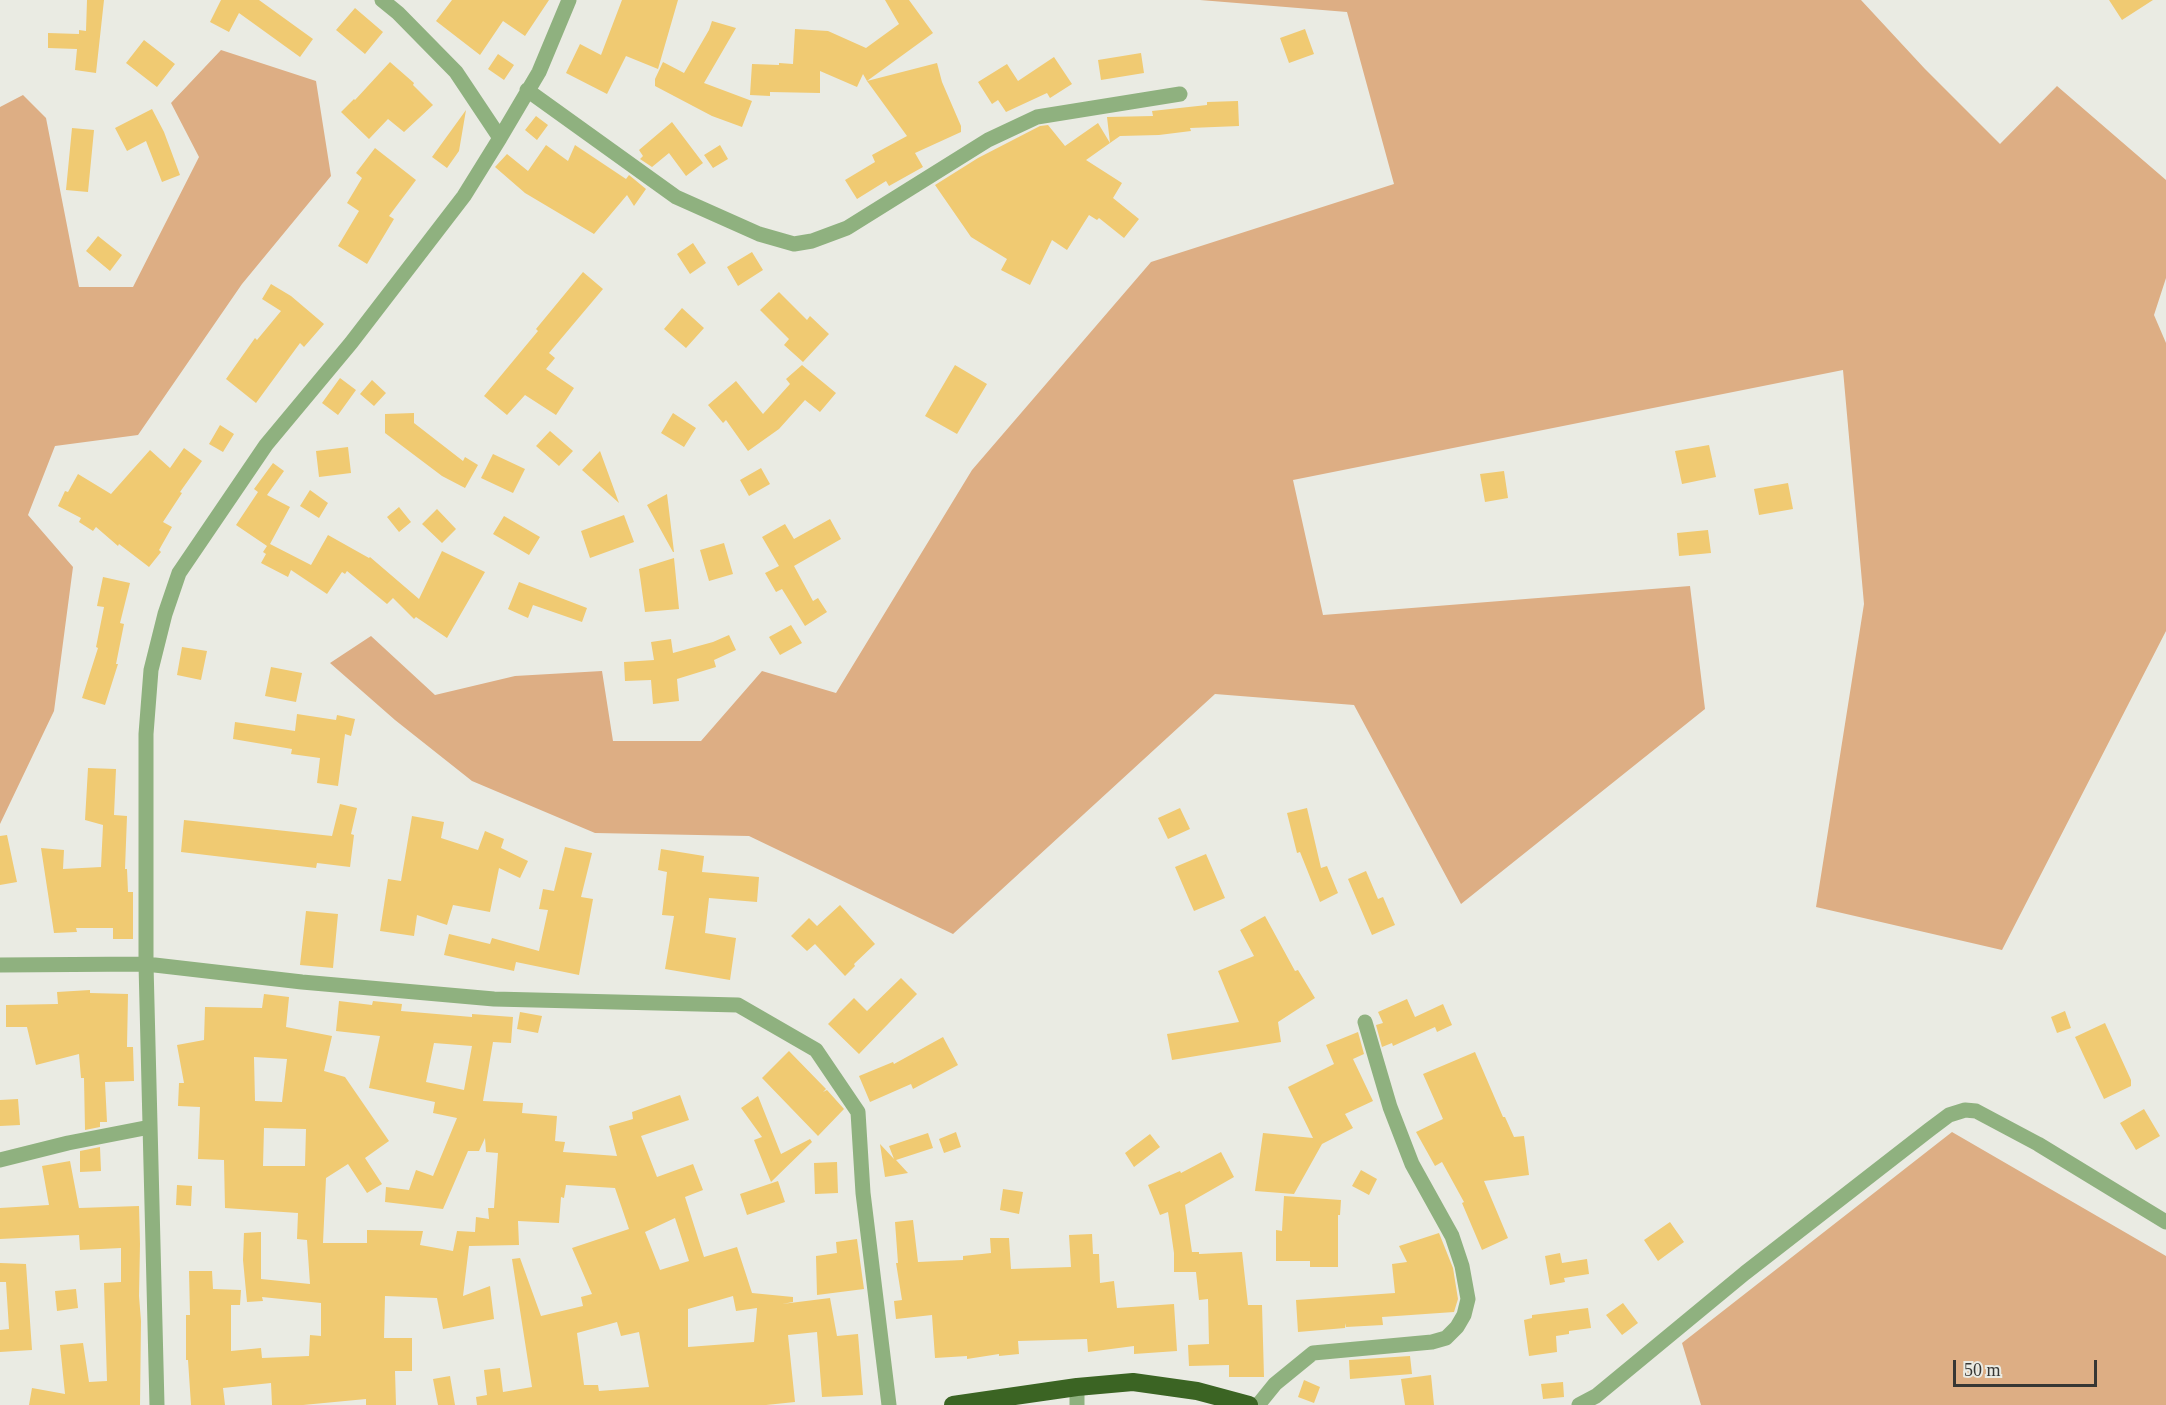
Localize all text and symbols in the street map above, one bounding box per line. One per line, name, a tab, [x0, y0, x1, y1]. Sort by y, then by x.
scale bar	[1956, 1348, 2100, 1386]
text: 50 m	[1964, 1360, 2001, 1380]

